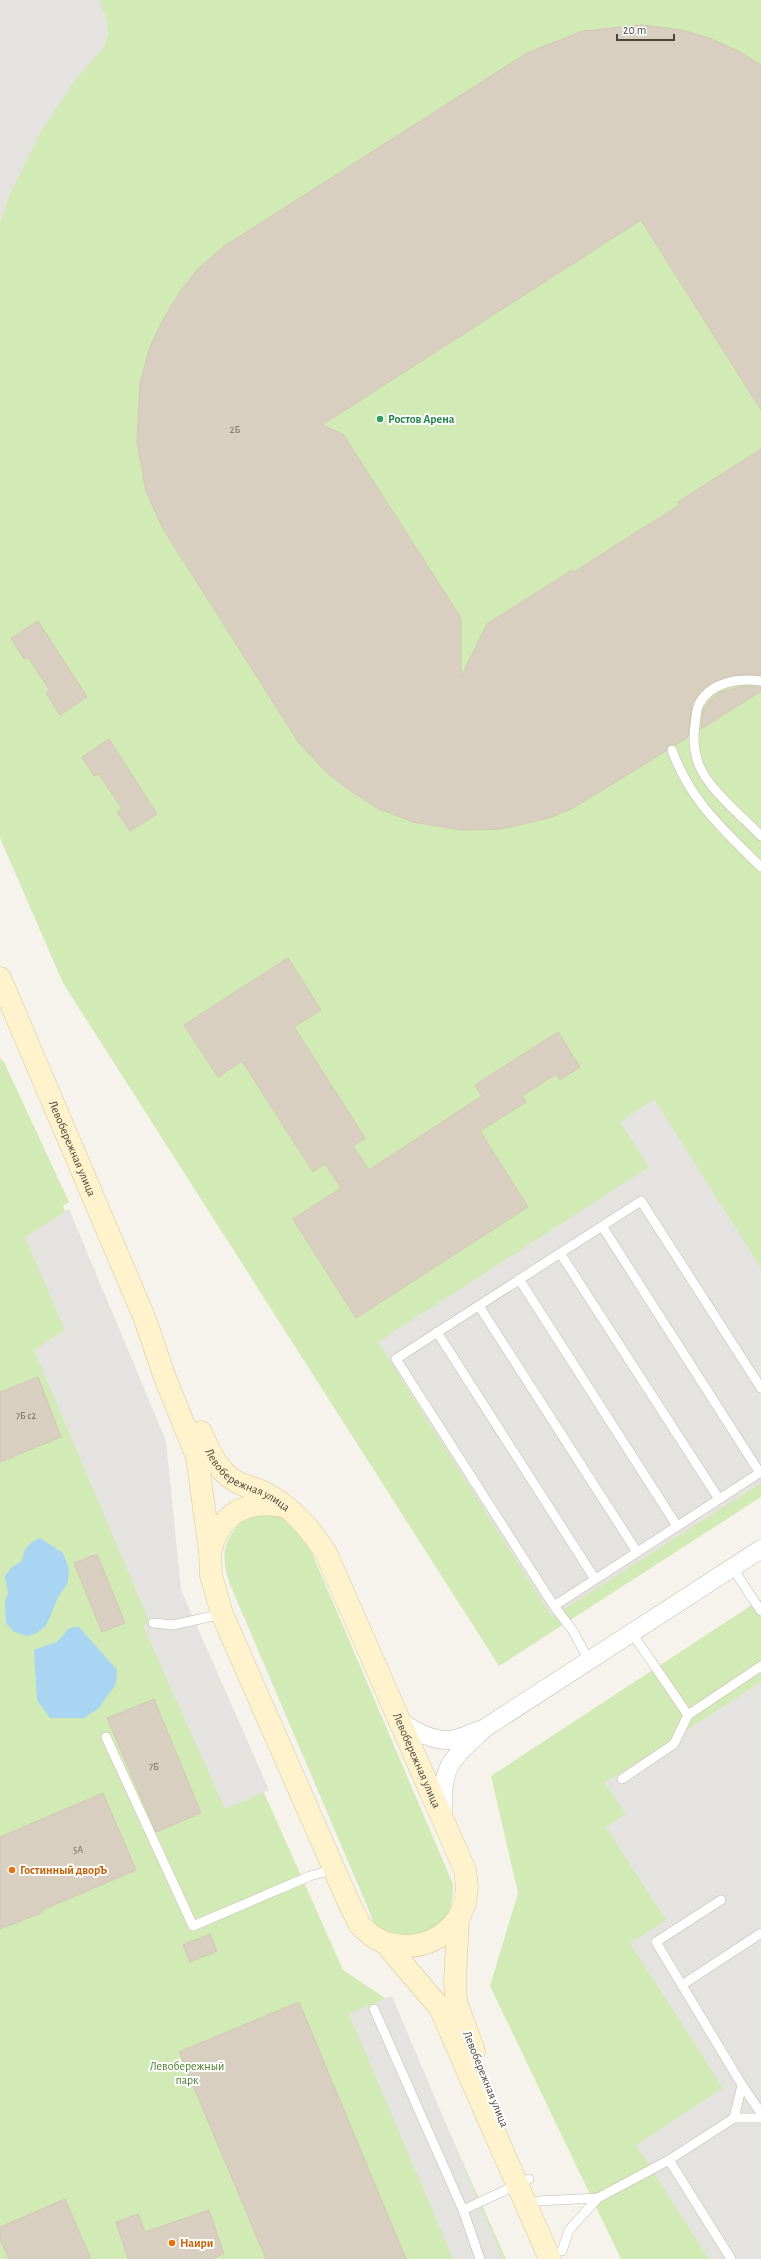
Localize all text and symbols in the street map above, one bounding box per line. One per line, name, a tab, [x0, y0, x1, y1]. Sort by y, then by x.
scale bar	[617, 16, 674, 42]
text: 20 m	[623, 24, 646, 36]
place label: Ростов Арена	[388, 413, 455, 425]
marker: Ростов Арена	[375, 414, 385, 424]
house number: 2Б	[230, 425, 240, 435]
street label: Левобережная улица	[47, 1099, 98, 1198]
house number: 7Б с2	[16, 1411, 37, 1421]
street label: Левобережная улица	[203, 1446, 293, 1514]
street label: Левобережная улица	[391, 1711, 443, 1810]
house number: 7Б	[149, 1762, 159, 1772]
house number: 5А	[73, 1845, 83, 1855]
place label: Гостинный дворЪ	[20, 1864, 107, 1876]
marker: Гостинный дворЪ	[7, 1865, 17, 1875]
street label: Левобережная улица	[460, 2029, 511, 2130]
park label: Левобережный парк	[150, 2060, 224, 2086]
place label: Наири	[180, 2237, 213, 2249]
marker: Наири	[167, 2238, 177, 2248]

